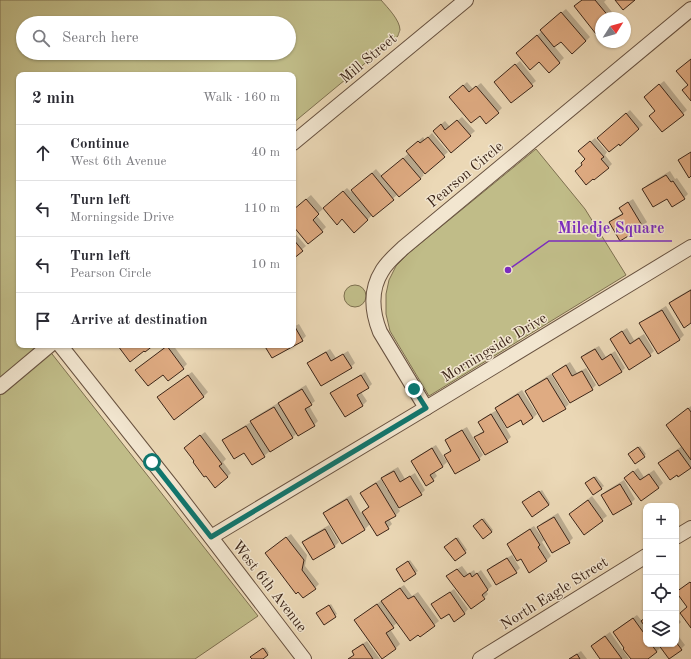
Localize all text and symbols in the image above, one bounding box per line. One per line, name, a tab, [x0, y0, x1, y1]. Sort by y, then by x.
north arrow	[595, 12, 631, 48]
search box	[16, 16, 296, 60]
icon: search	[30, 27, 52, 49]
text: Search here	[62, 31, 139, 46]
street label: Mill Street	[338, 31, 400, 87]
text: 2 min	[32, 90, 75, 107]
text: Walk · 160 m	[203, 91, 280, 104]
text: Continue	[70, 137, 129, 152]
street label: Pearson Circle	[425, 139, 507, 211]
icon: ahead	[32, 142, 54, 164]
text: 40 m	[251, 146, 280, 159]
text: West 6th Avenue	[70, 155, 167, 168]
text: Turn left	[70, 193, 130, 208]
icon: left	[32, 198, 54, 220]
text: 110 m	[243, 202, 280, 215]
text: Morningside Drive	[70, 211, 174, 224]
callout: Miledje Square	[549, 213, 672, 241]
text: Miledje Square	[558, 221, 664, 237]
text: Turn left	[70, 249, 130, 264]
icon: left	[32, 254, 54, 276]
text: 10 m	[251, 258, 280, 271]
text: Pearson Circle	[70, 267, 151, 280]
icon: arrive	[32, 310, 54, 332]
street label: Morningside Drive	[439, 311, 550, 386]
text: Arrive at destination	[70, 313, 208, 328]
route end	[405, 380, 423, 398]
route start	[143, 453, 161, 471]
map controls	[643, 503, 679, 647]
button: +	[643, 503, 679, 539]
street label: West 6th Avenue	[229, 538, 309, 636]
button: −	[643, 539, 679, 575]
street label: North Eagle Street	[498, 555, 611, 633]
button: locate	[643, 575, 679, 611]
button: layers	[643, 611, 679, 647]

